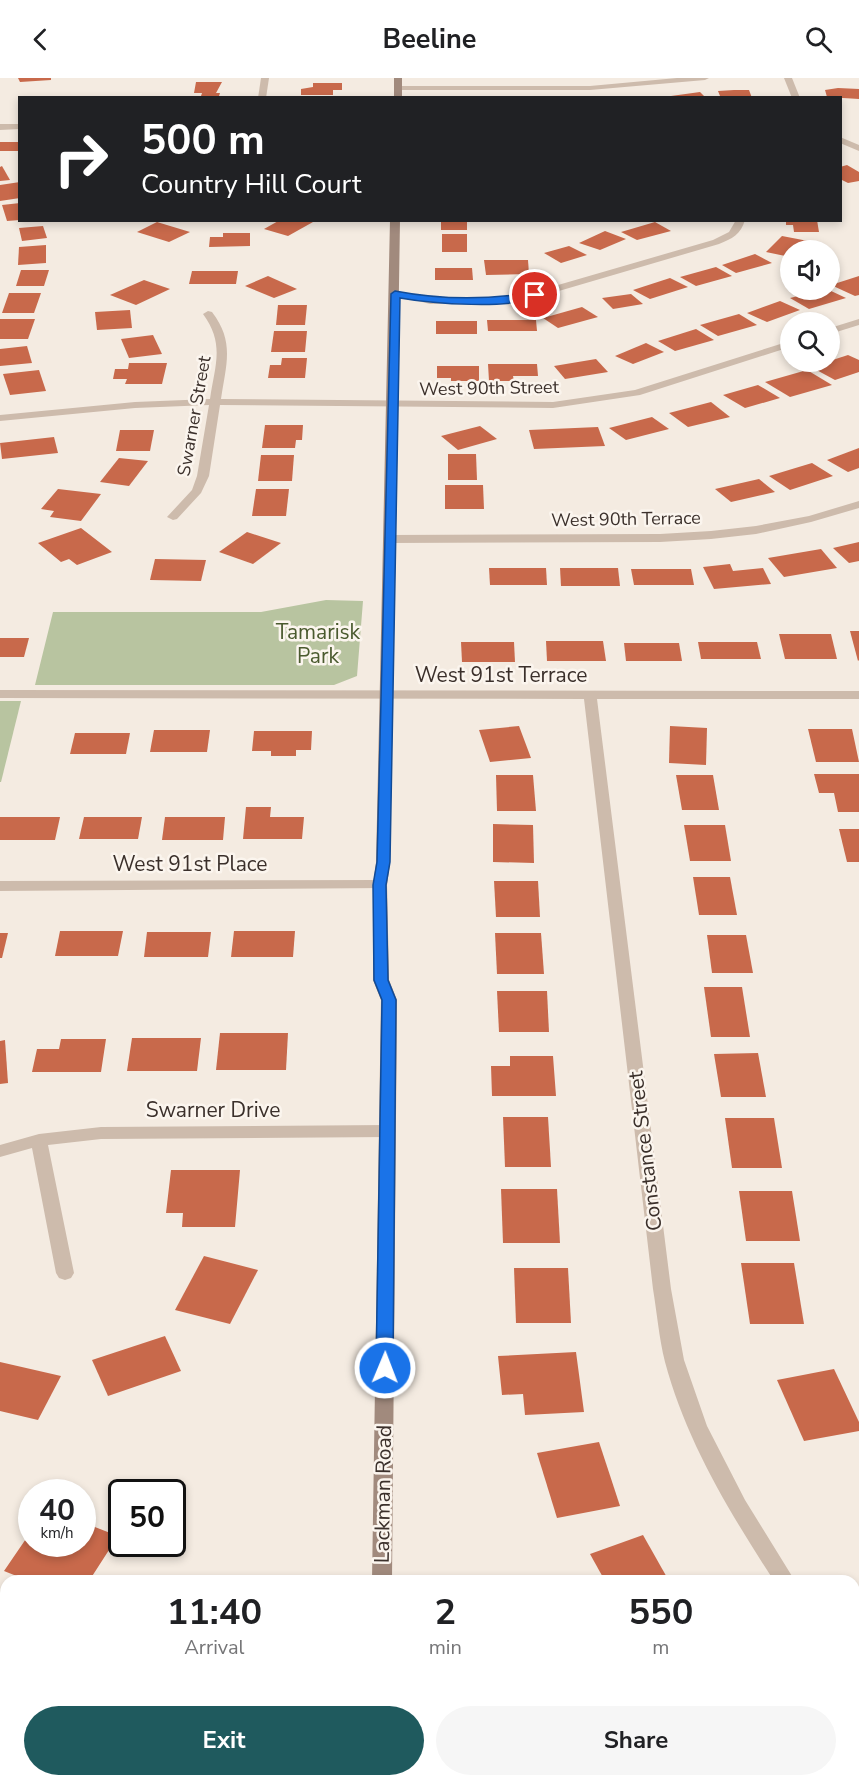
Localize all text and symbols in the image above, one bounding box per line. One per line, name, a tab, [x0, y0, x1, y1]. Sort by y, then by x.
text: Beeline	[383, 21, 476, 58]
icon: back	[24, 23, 57, 56]
icon: search	[802, 23, 835, 56]
text: 500 m	[141, 112, 265, 169]
icon: right	[42, 120, 120, 198]
text: Country Hill Court	[141, 166, 361, 203]
map controls	[780, 240, 840, 372]
button: sound	[780, 240, 840, 300]
pin	[509, 269, 560, 320]
icon: arrive	[518, 278, 551, 311]
button: search	[780, 312, 840, 372]
street label: Swarner Street	[172, 353, 217, 478]
street label: West 90th Street	[419, 375, 560, 401]
street label: West 90th Terrace	[551, 506, 701, 532]
park label: Tamarisk Park	[276, 618, 361, 670]
street label: West 91st Terrace	[415, 661, 587, 689]
street label: West 91st Place	[112, 850, 268, 878]
street label: Constance Street	[621, 1069, 669, 1233]
street label: Swarner Drive	[146, 1096, 280, 1124]
position arrow	[353, 1336, 417, 1400]
street label: Lackman Road	[368, 1425, 398, 1563]
speed limit sign: 50	[108, 1479, 186, 1557]
text: 40	[39, 1490, 75, 1531]
text: km/h	[40, 1523, 74, 1543]
text: 11:40	[167, 1588, 262, 1637]
text: 2	[434, 1588, 456, 1637]
text: 550	[628, 1588, 693, 1637]
text: Arrival	[184, 1634, 244, 1661]
text: min	[429, 1634, 462, 1661]
text: m	[652, 1634, 669, 1661]
button: Exit	[24, 1706, 424, 1775]
button: Share	[436, 1706, 836, 1775]

